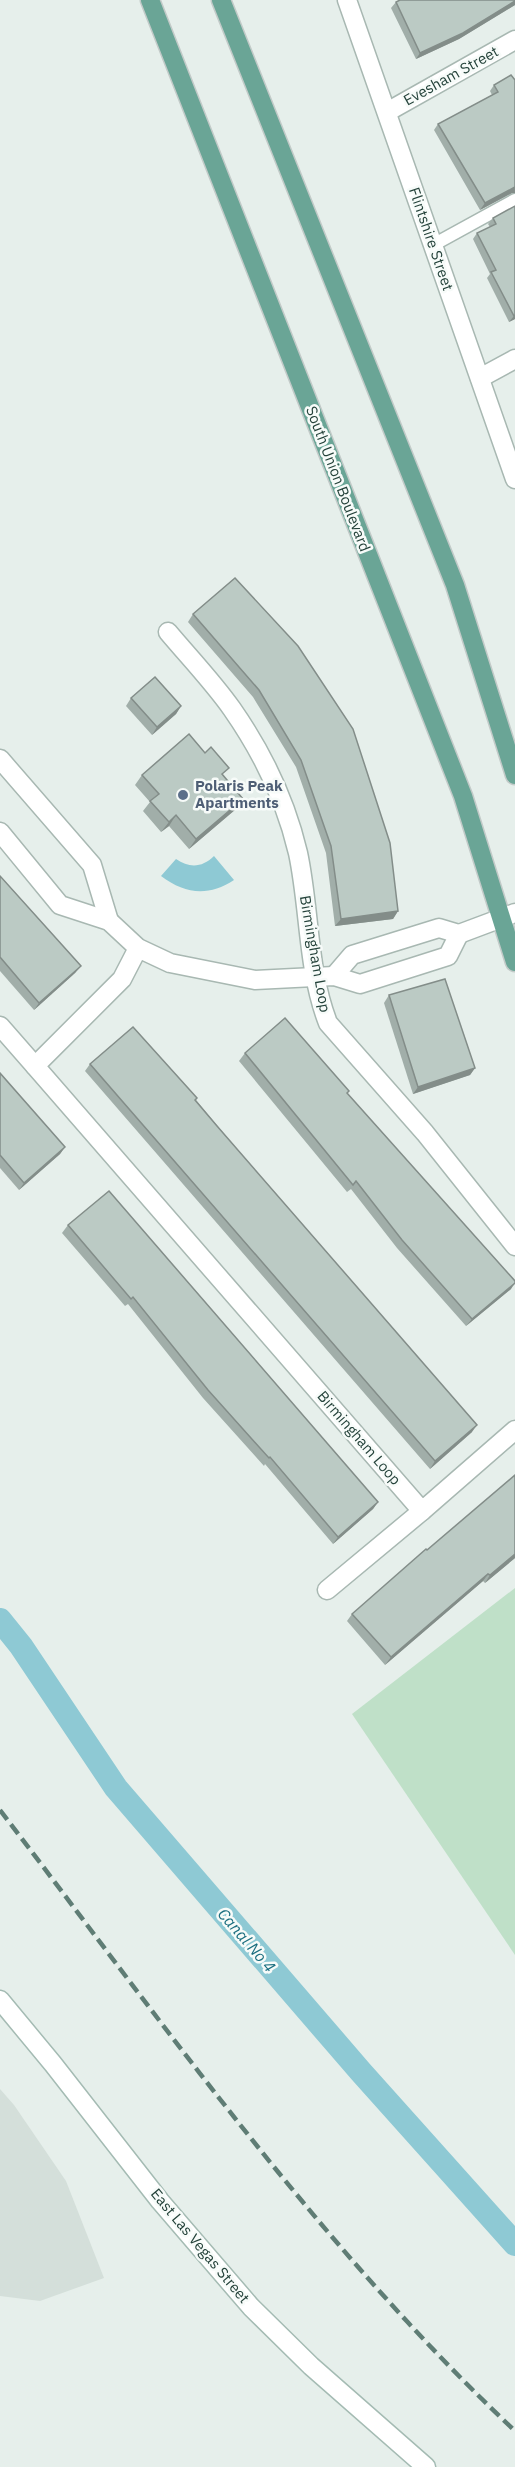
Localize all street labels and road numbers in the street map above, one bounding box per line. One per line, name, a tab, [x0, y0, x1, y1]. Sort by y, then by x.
street label: Evesham Street	[400, 42, 502, 110]
street label: Flintshire Street	[405, 185, 458, 293]
street label: South Union Boulevard	[302, 403, 375, 554]
street label: Birmingham Loop	[296, 894, 335, 1014]
street label: Birmingham Loop	[313, 1387, 405, 1489]
street label: East Las Vegas Street	[147, 2184, 254, 2307]

